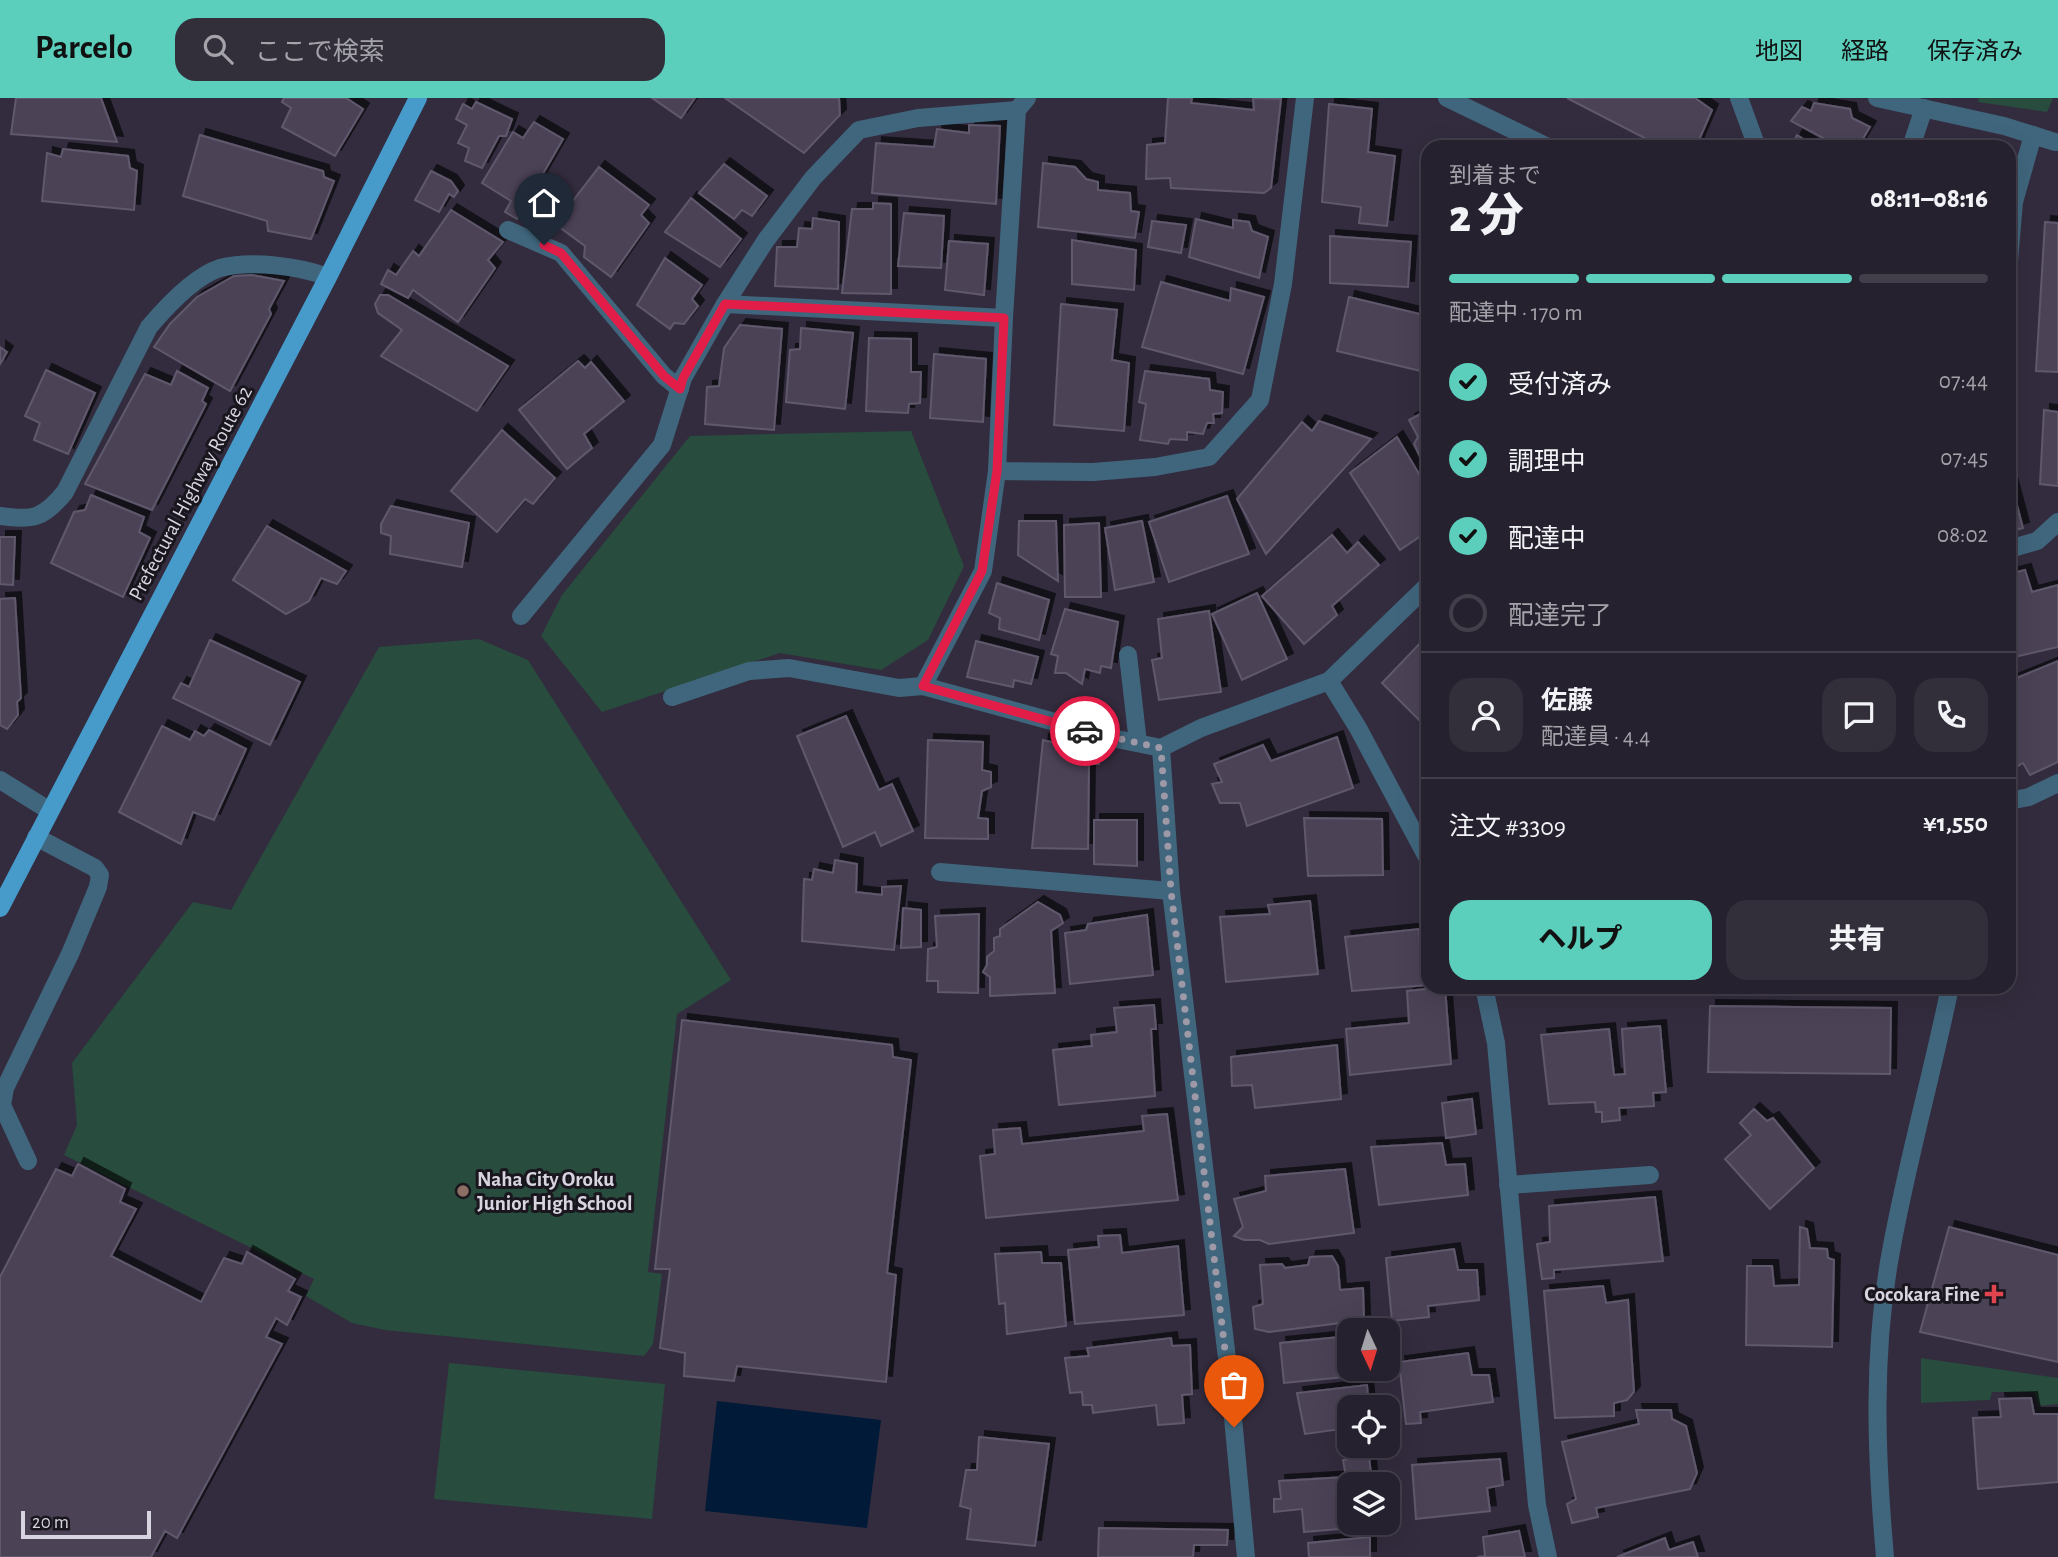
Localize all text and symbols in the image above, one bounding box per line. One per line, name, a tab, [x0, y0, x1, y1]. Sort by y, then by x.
search box	[175, 18, 665, 81]
icon: search	[199, 30, 237, 68]
text: Parcelo	[35, 32, 133, 65]
text: ここで検索	[255, 39, 385, 65]
text: 地図	[1755, 40, 1803, 64]
text: 経路	[1841, 40, 1889, 64]
text: 保存済み	[1927, 40, 2023, 64]
text: 到着まで	[1449, 165, 1541, 188]
pin	[514, 173, 574, 245]
icon: home	[525, 184, 563, 222]
text: 08:11–08:16	[1870, 186, 1988, 212]
text: 2 分	[1449, 194, 1524, 240]
text: 配達中 · 170 m	[1449, 302, 1583, 325]
icon: check	[1449, 363, 1487, 401]
text: 07:44	[1939, 370, 1988, 393]
text: 受付済み	[1508, 372, 1612, 398]
street label: Prefectural Highway Route 62	[125, 382, 256, 604]
icon: check	[1449, 440, 1487, 478]
text: 07:45	[1940, 447, 1988, 470]
text: 調理中	[1508, 449, 1586, 475]
icon: check	[1449, 517, 1487, 555]
text: 08:02	[1937, 524, 1988, 547]
text: 配達中	[1508, 526, 1586, 552]
text: 配達完了	[1508, 603, 1612, 629]
button: person	[1449, 678, 1523, 752]
button: chat	[1822, 678, 1896, 752]
button: phone	[1914, 678, 1988, 752]
text: 佐藤	[1541, 688, 1593, 714]
courier	[1050, 696, 1120, 766]
icon: car	[1066, 712, 1104, 750]
text: 配達員 · 4.4	[1541, 726, 1650, 749]
text: ¥1,550	[1923, 810, 1988, 836]
text: 注文 #3309	[1449, 814, 1566, 840]
button: ヘルプ	[1449, 900, 1712, 980]
button: 共有	[1726, 900, 1988, 980]
place label: Naha City Oroku Junior High School	[477, 1169, 633, 1214]
marker: Naha City Oroku Junior High School	[455, 1183, 471, 1199]
place label: Cocokara Fine	[1864, 1284, 1980, 1305]
marker: Cocokara Fine	[1986, 1286, 2002, 1302]
north arrow	[1337, 1318, 1400, 1381]
map controls	[1337, 1318, 1400, 1535]
pin	[1204, 1355, 1264, 1427]
icon: bag	[1215, 1366, 1253, 1404]
button: locate	[1337, 1395, 1400, 1458]
button: layers	[1337, 1472, 1400, 1535]
scale bar	[21, 1508, 150, 1540]
text: 20 m	[32, 1513, 69, 1532]

